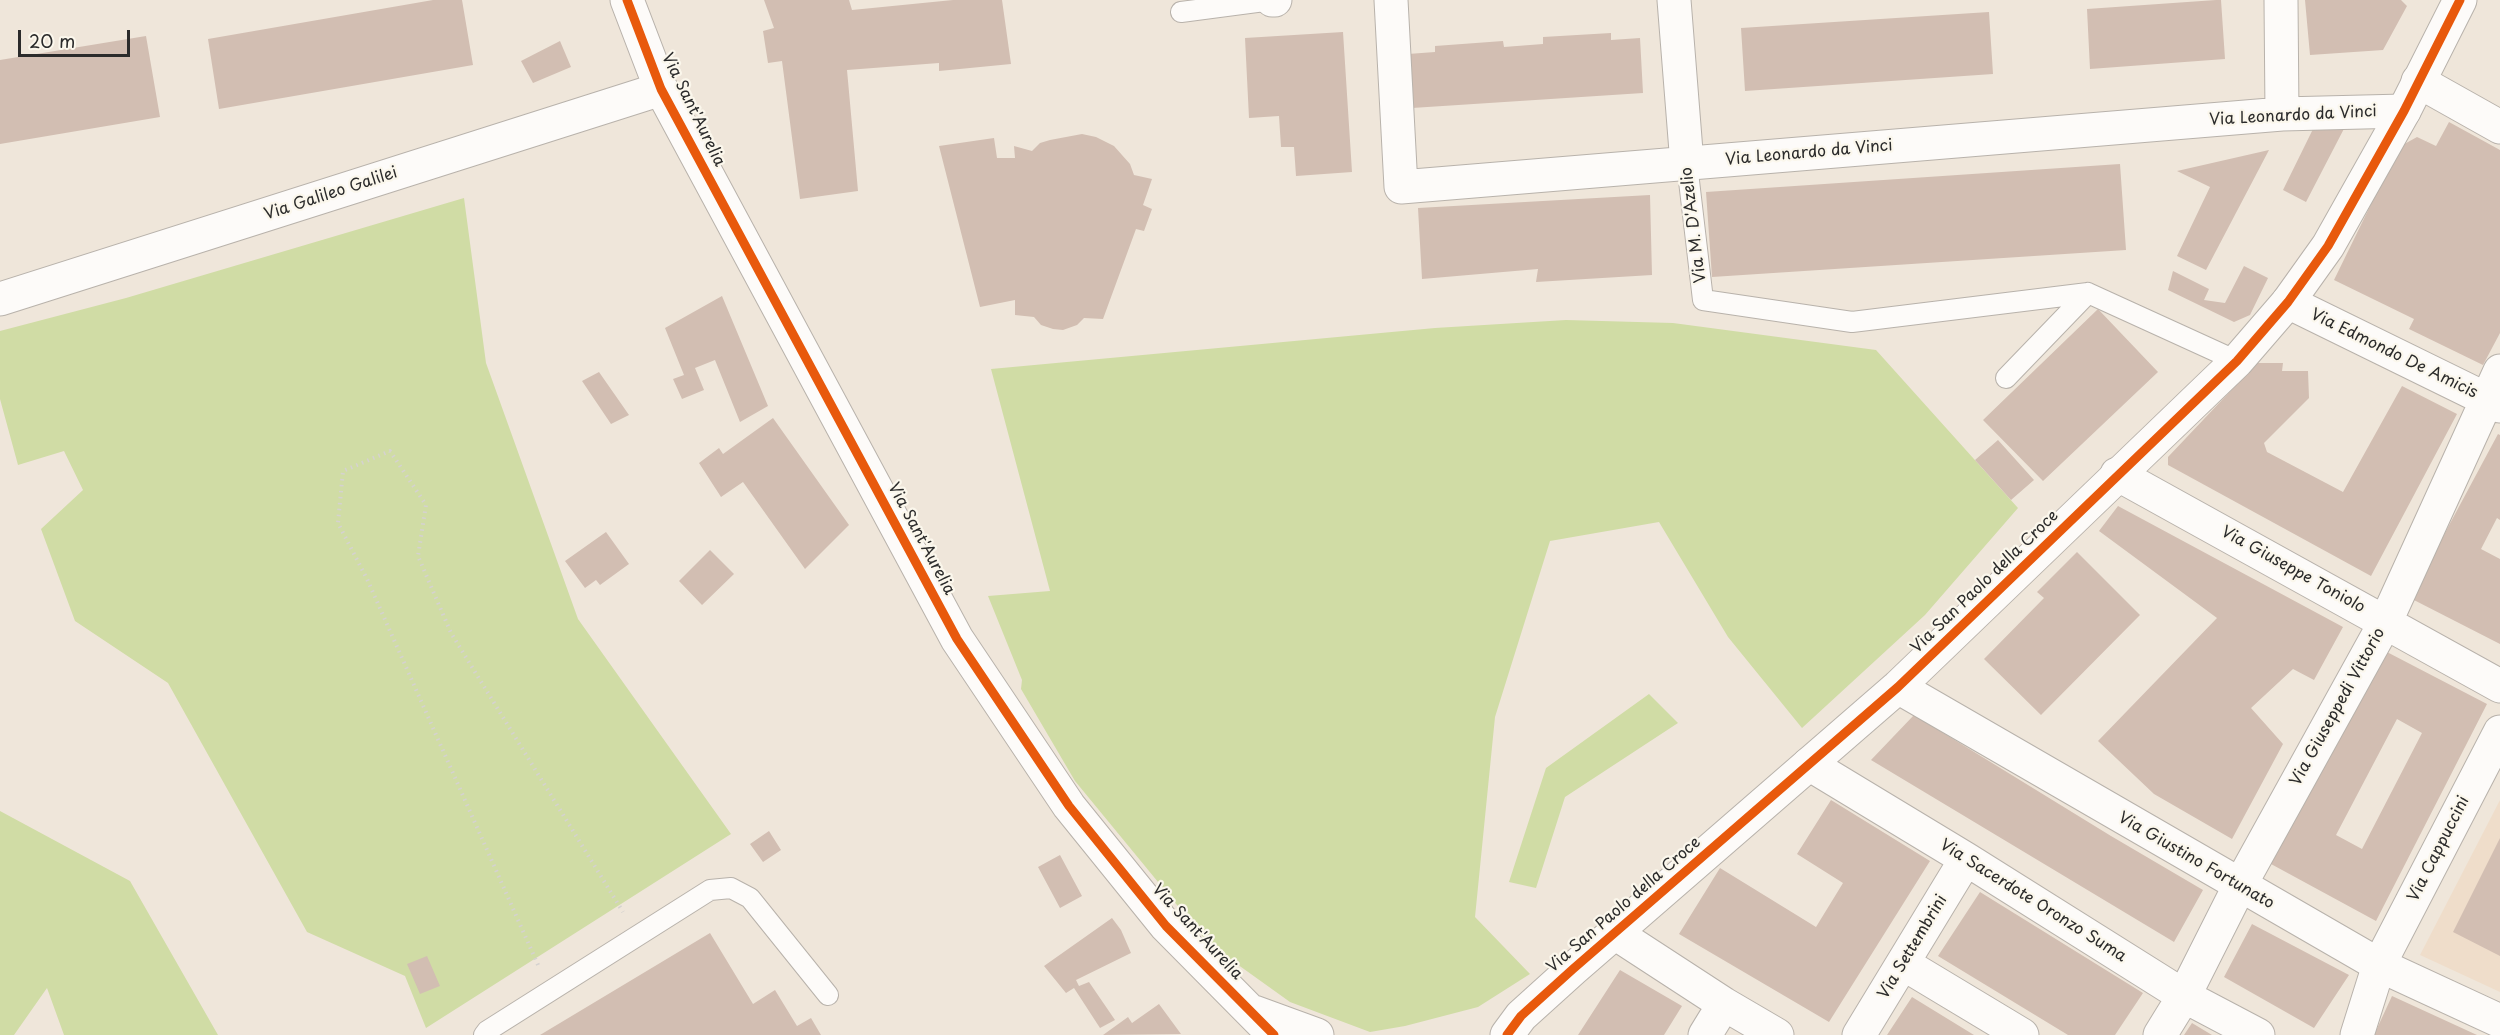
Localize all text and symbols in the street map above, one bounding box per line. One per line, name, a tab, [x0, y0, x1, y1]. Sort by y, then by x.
scale bar	[21, 18, 134, 56]
text: 20 m	[29, 27, 75, 54]
street label: Via Sant'Aurelia	[657, 50, 729, 170]
street label: Via Leonardo da Vinci	[2209, 102, 2377, 130]
street label: Via Leonardo da Vinci	[1725, 136, 1893, 170]
street label: Via Galileo Galilei	[262, 163, 400, 225]
street label: Via M. D'Azelio	[1677, 166, 1711, 284]
street label: Via Edmondo De Amicis	[2307, 305, 2481, 403]
street label: Via Sant'Aurelia	[883, 480, 959, 598]
street label: Via San Paolo della Croce	[1907, 507, 2063, 657]
street label: Via Giuseppe Toniolo	[2218, 522, 2368, 618]
street label: Via Giuseppedi Vittorio	[2287, 625, 2389, 789]
street label: Via Cappuccini	[2404, 793, 2474, 905]
street label: Via Giustino Fortunato	[2115, 808, 2277, 914]
street label: Via San Paolo della Croce	[1543, 833, 1705, 977]
street label: Via Sacerdote Oronzo Suma	[1936, 836, 2130, 966]
street label: Via Sant'Aurelia	[1148, 880, 1246, 984]
street label: Via Settembrini	[1874, 891, 1952, 1003]

